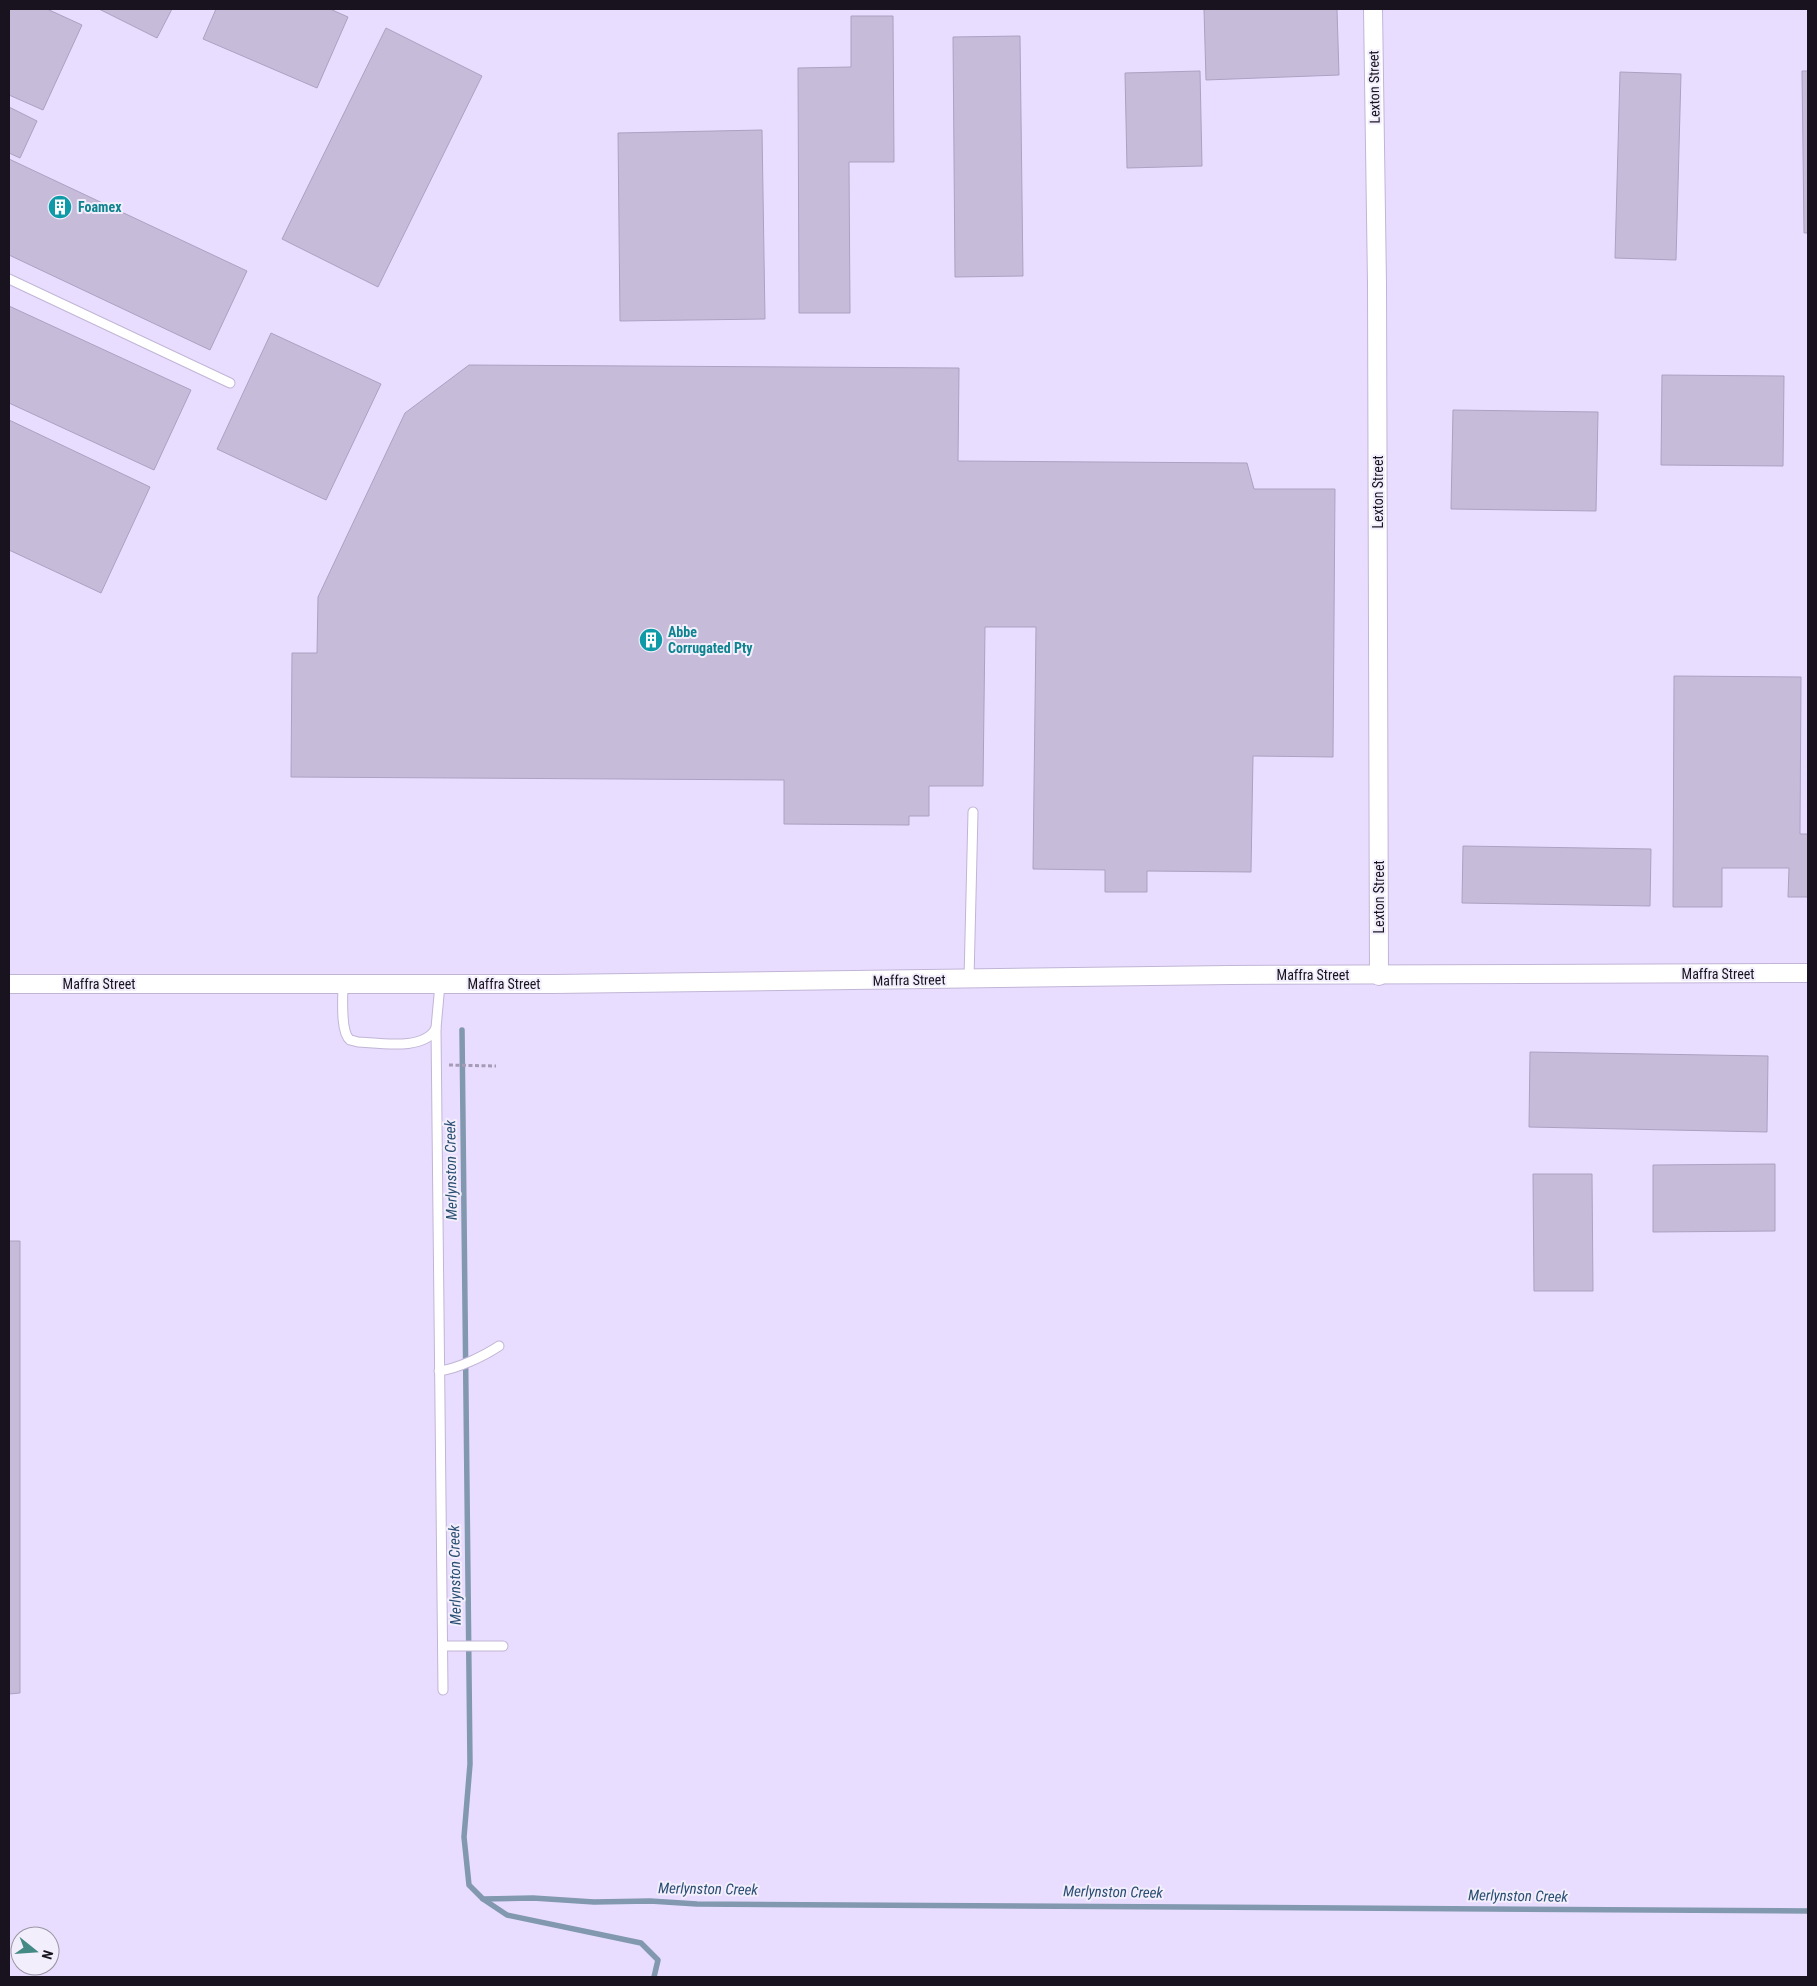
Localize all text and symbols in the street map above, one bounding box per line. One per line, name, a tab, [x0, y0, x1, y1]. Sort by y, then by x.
street label: Lexton Street	[1365, 50, 1383, 124]
building icon: Foamex	[47, 194, 73, 220]
place label: Foamex	[78, 199, 122, 215]
street label: Lexton Street	[1370, 455, 1386, 529]
place label: Abbe Corrugated Pty	[668, 624, 753, 656]
building icon: Abbe Corrugated Pty	[638, 627, 664, 653]
street label: Lexton Street	[1371, 860, 1387, 934]
street label: Maffra Street	[1682, 966, 1754, 982]
street label: Maffra Street	[1277, 967, 1349, 983]
street label: Maffra Street	[872, 971, 946, 989]
street label: Maffra Street	[63, 976, 135, 992]
street label: Maffra Street	[468, 976, 540, 992]
water label: Merlynston Creek	[441, 1119, 461, 1220]
water label: Merlynston Creek	[445, 1524, 465, 1625]
water label: Merlynston Creek	[658, 1879, 759, 1899]
water label: Merlynston Creek	[1063, 1882, 1164, 1902]
water label: Merlynston Creek	[1468, 1886, 1569, 1906]
north arrow	[10, 1926, 60, 1976]
text: N	[39, 1948, 56, 1961]

